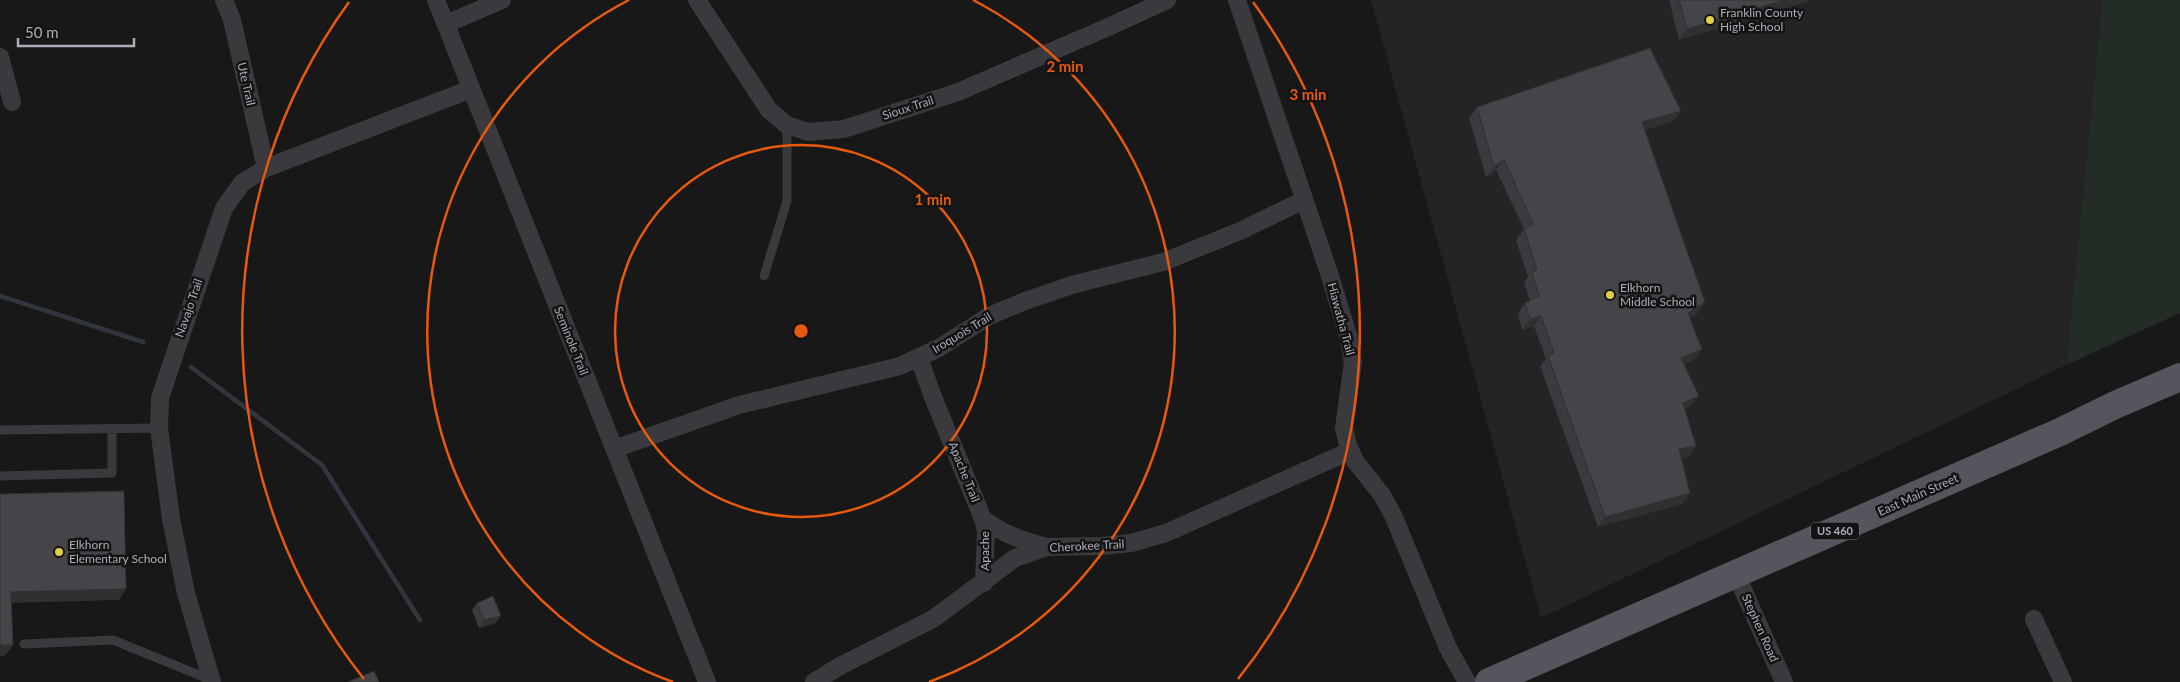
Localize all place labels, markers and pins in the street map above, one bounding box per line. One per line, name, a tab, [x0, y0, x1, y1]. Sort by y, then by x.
place label: Franklin County High School	[1720, 5, 1804, 34]
marker: Franklin County High School	[1704, 14, 1716, 26]
place label: Elkhorn Middle School	[1620, 280, 1695, 309]
marker: Elkhorn Middle School	[1604, 289, 1616, 301]
centre of rings	[792, 322, 810, 340]
place label: Elkhorn Elementary School	[69, 537, 167, 566]
marker: Elkhorn Elementary School	[53, 546, 65, 558]

